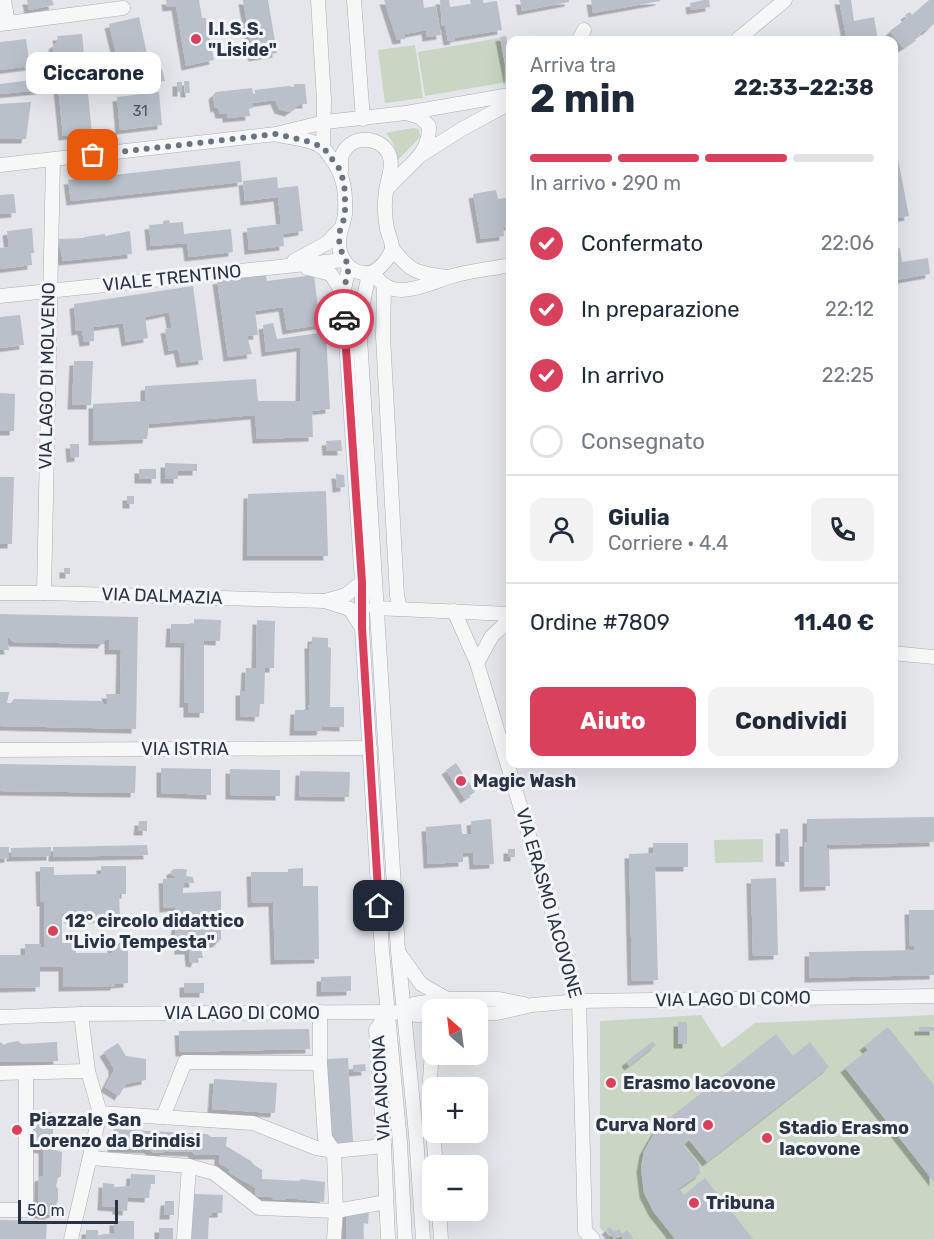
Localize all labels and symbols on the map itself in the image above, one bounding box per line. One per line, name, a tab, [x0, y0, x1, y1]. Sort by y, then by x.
place label: I.I.S.S. "Liside"	[208, 18, 277, 61]
marker: I.I.S.S. "Liside"	[189, 32, 203, 46]
callout: Ciccarone	[26, 53, 160, 95]
house number: 31	[132, 102, 148, 120]
pin	[67, 129, 118, 180]
street label: VIALE TRENTINO	[102, 260, 242, 296]
street label: VIA LAGO DI MOLVENO	[34, 282, 60, 470]
courier	[314, 289, 374, 349]
street label: VIA DALMAZIA	[101, 583, 223, 609]
street label: VIA ISTRIA	[141, 738, 229, 760]
place label: Magic Wash	[473, 770, 576, 792]
marker: Magic Wash	[454, 774, 468, 788]
street label: VIA ERASMO IACOVONE	[511, 805, 587, 1001]
pin	[353, 880, 404, 931]
place label: 12° circolo didattico "Livio Tempesta"	[65, 910, 244, 953]
marker: 12° circolo didattico "Livio Tempesta"	[46, 924, 60, 938]
street label: VIA LAGO DI COMO	[655, 987, 811, 1011]
north arrow	[422, 999, 488, 1065]
street label: VIA LAGO DI COMO	[164, 1002, 320, 1024]
street label: VIA ANCONA	[367, 1035, 395, 1141]
place label: Erasmo Iacovone	[623, 1072, 776, 1094]
marker: Erasmo Iacovone	[604, 1076, 618, 1090]
place label: Piazzale San Lorenzo da Brindisi	[29, 1109, 201, 1152]
place label: Curva Nord	[596, 1114, 696, 1136]
place label: Stadio Erasmo Iacovone	[779, 1117, 909, 1160]
marker: Curva Nord	[701, 1118, 715, 1132]
marker: Piazzale San Lorenzo da Brindisi	[10, 1123, 24, 1137]
marker: Stadio Erasmo Iacovone	[760, 1131, 774, 1145]
place label: Tribuna	[706, 1192, 775, 1214]
marker: Tribuna	[687, 1196, 701, 1210]
scale bar	[18, 1197, 118, 1224]

